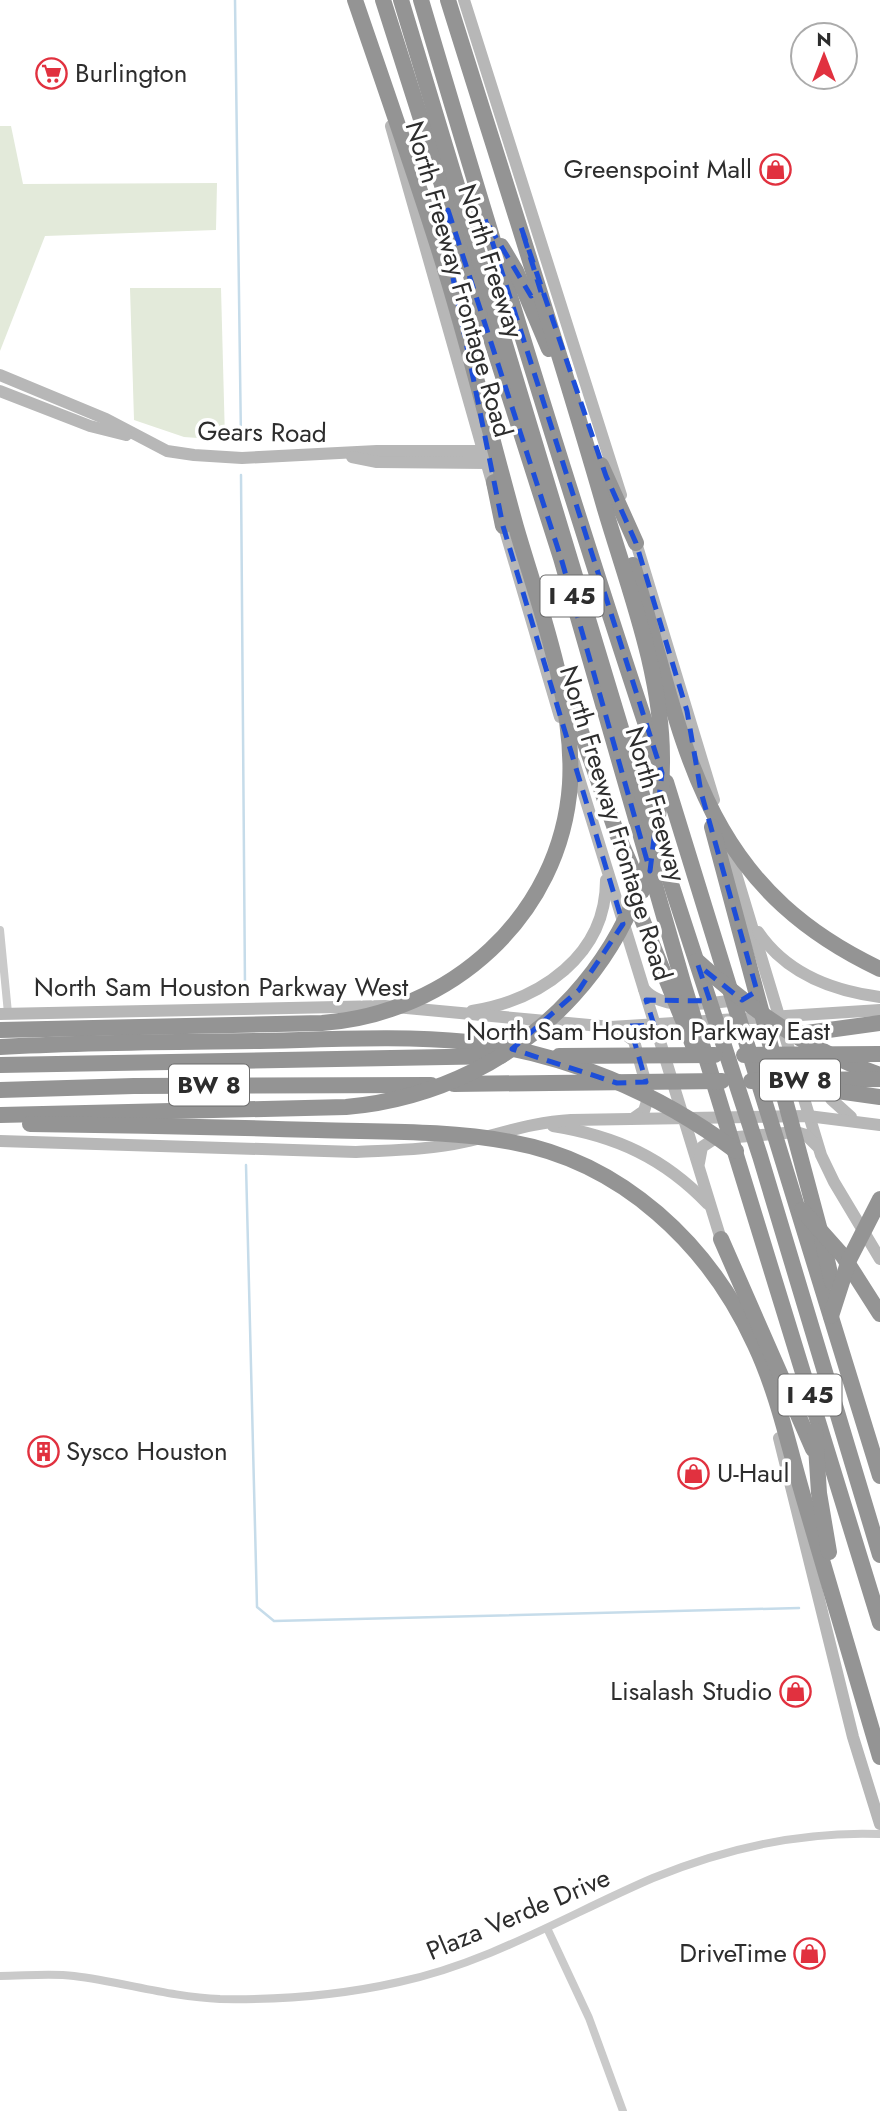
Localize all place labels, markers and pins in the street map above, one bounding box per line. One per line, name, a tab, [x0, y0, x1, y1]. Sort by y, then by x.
place label: Burlington	[75, 54, 187, 92]
supermarket icon: Burlington	[35, 56, 69, 90]
place label: Greenspoint Mall	[563, 150, 752, 188]
shop icon: Greenspoint Mall	[758, 152, 792, 186]
place label: Sysco Houston	[66, 1432, 228, 1470]
building icon: Sysco Houston	[26, 1434, 60, 1468]
place label: U-Haul	[717, 1454, 789, 1492]
shop icon: U-Haul	[677, 1456, 711, 1490]
place label: Lisalash Studio	[610, 1672, 772, 1710]
shop icon: Lisalash Studio	[778, 1674, 812, 1708]
place label: DriveTime	[679, 1934, 787, 1972]
shop icon: DriveTime	[793, 1936, 827, 1970]

